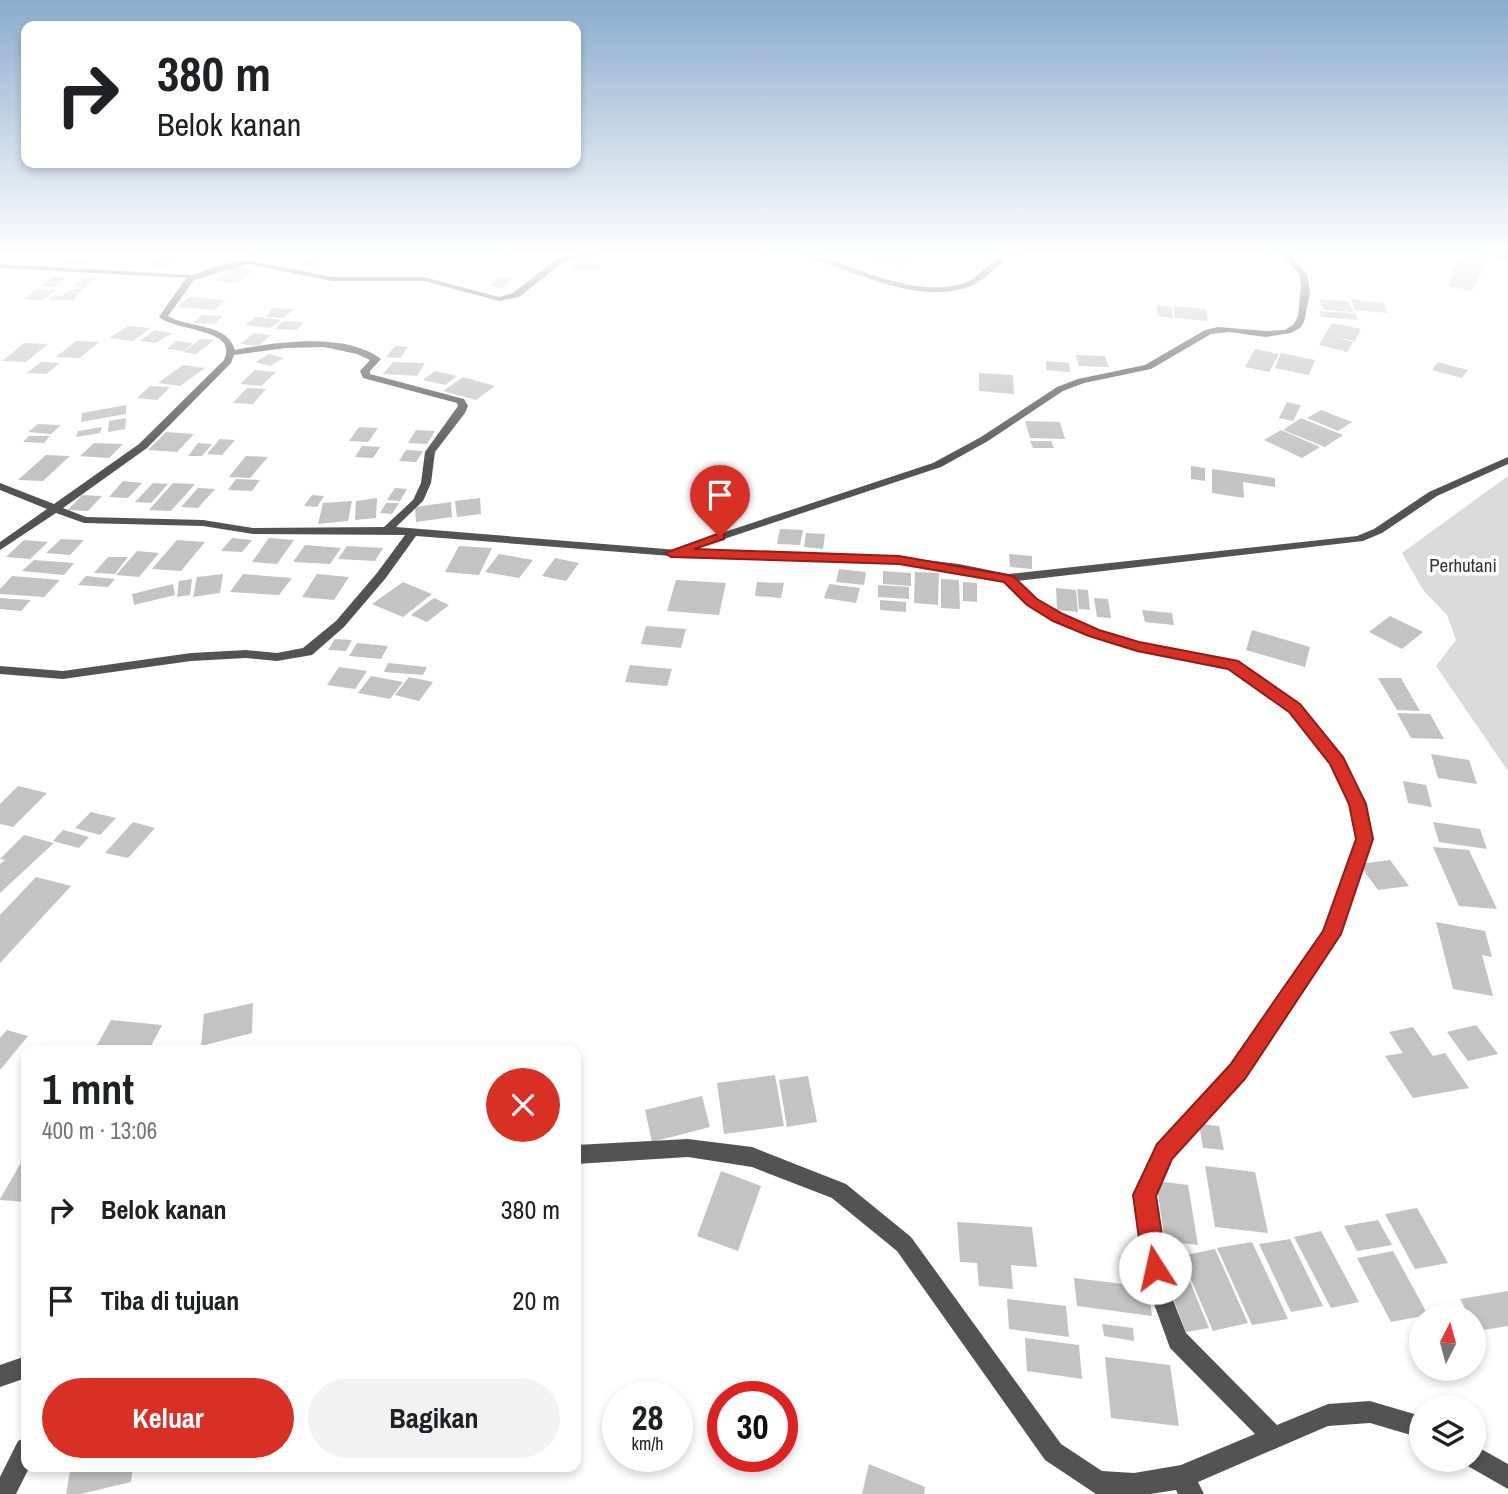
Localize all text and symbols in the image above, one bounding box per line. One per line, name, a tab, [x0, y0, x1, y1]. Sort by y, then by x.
text: 380 m	[157, 40, 271, 106]
icon: right	[42, 49, 133, 140]
text: Belok kanan	[157, 103, 301, 146]
pin	[690, 465, 750, 537]
icon: arrive	[701, 476, 739, 514]
park label: Perhutani	[1429, 552, 1497, 578]
text: 1 mnt	[42, 1061, 134, 1117]
button: close	[486, 1068, 560, 1142]
text: 400 m · 13:06	[42, 1115, 157, 1146]
icon: right	[42, 1191, 80, 1229]
text: Belok kanan	[101, 1192, 227, 1227]
text: 380 m	[501, 1192, 560, 1227]
position arrow	[1118, 1231, 1192, 1305]
icon: arrive	[42, 1282, 80, 1320]
text: Tiba di tujuan	[101, 1283, 239, 1318]
text: 20 m	[513, 1283, 560, 1318]
north arrow	[1409, 1304, 1486, 1381]
map controls	[1409, 1304, 1486, 1472]
button: Keluar	[42, 1378, 294, 1458]
button: Bagikan	[308, 1378, 560, 1458]
speed limit sign: 30	[707, 1381, 798, 1472]
text: 28	[632, 1394, 663, 1441]
button: layers	[1409, 1395, 1486, 1472]
text: km/h	[632, 1431, 664, 1456]

